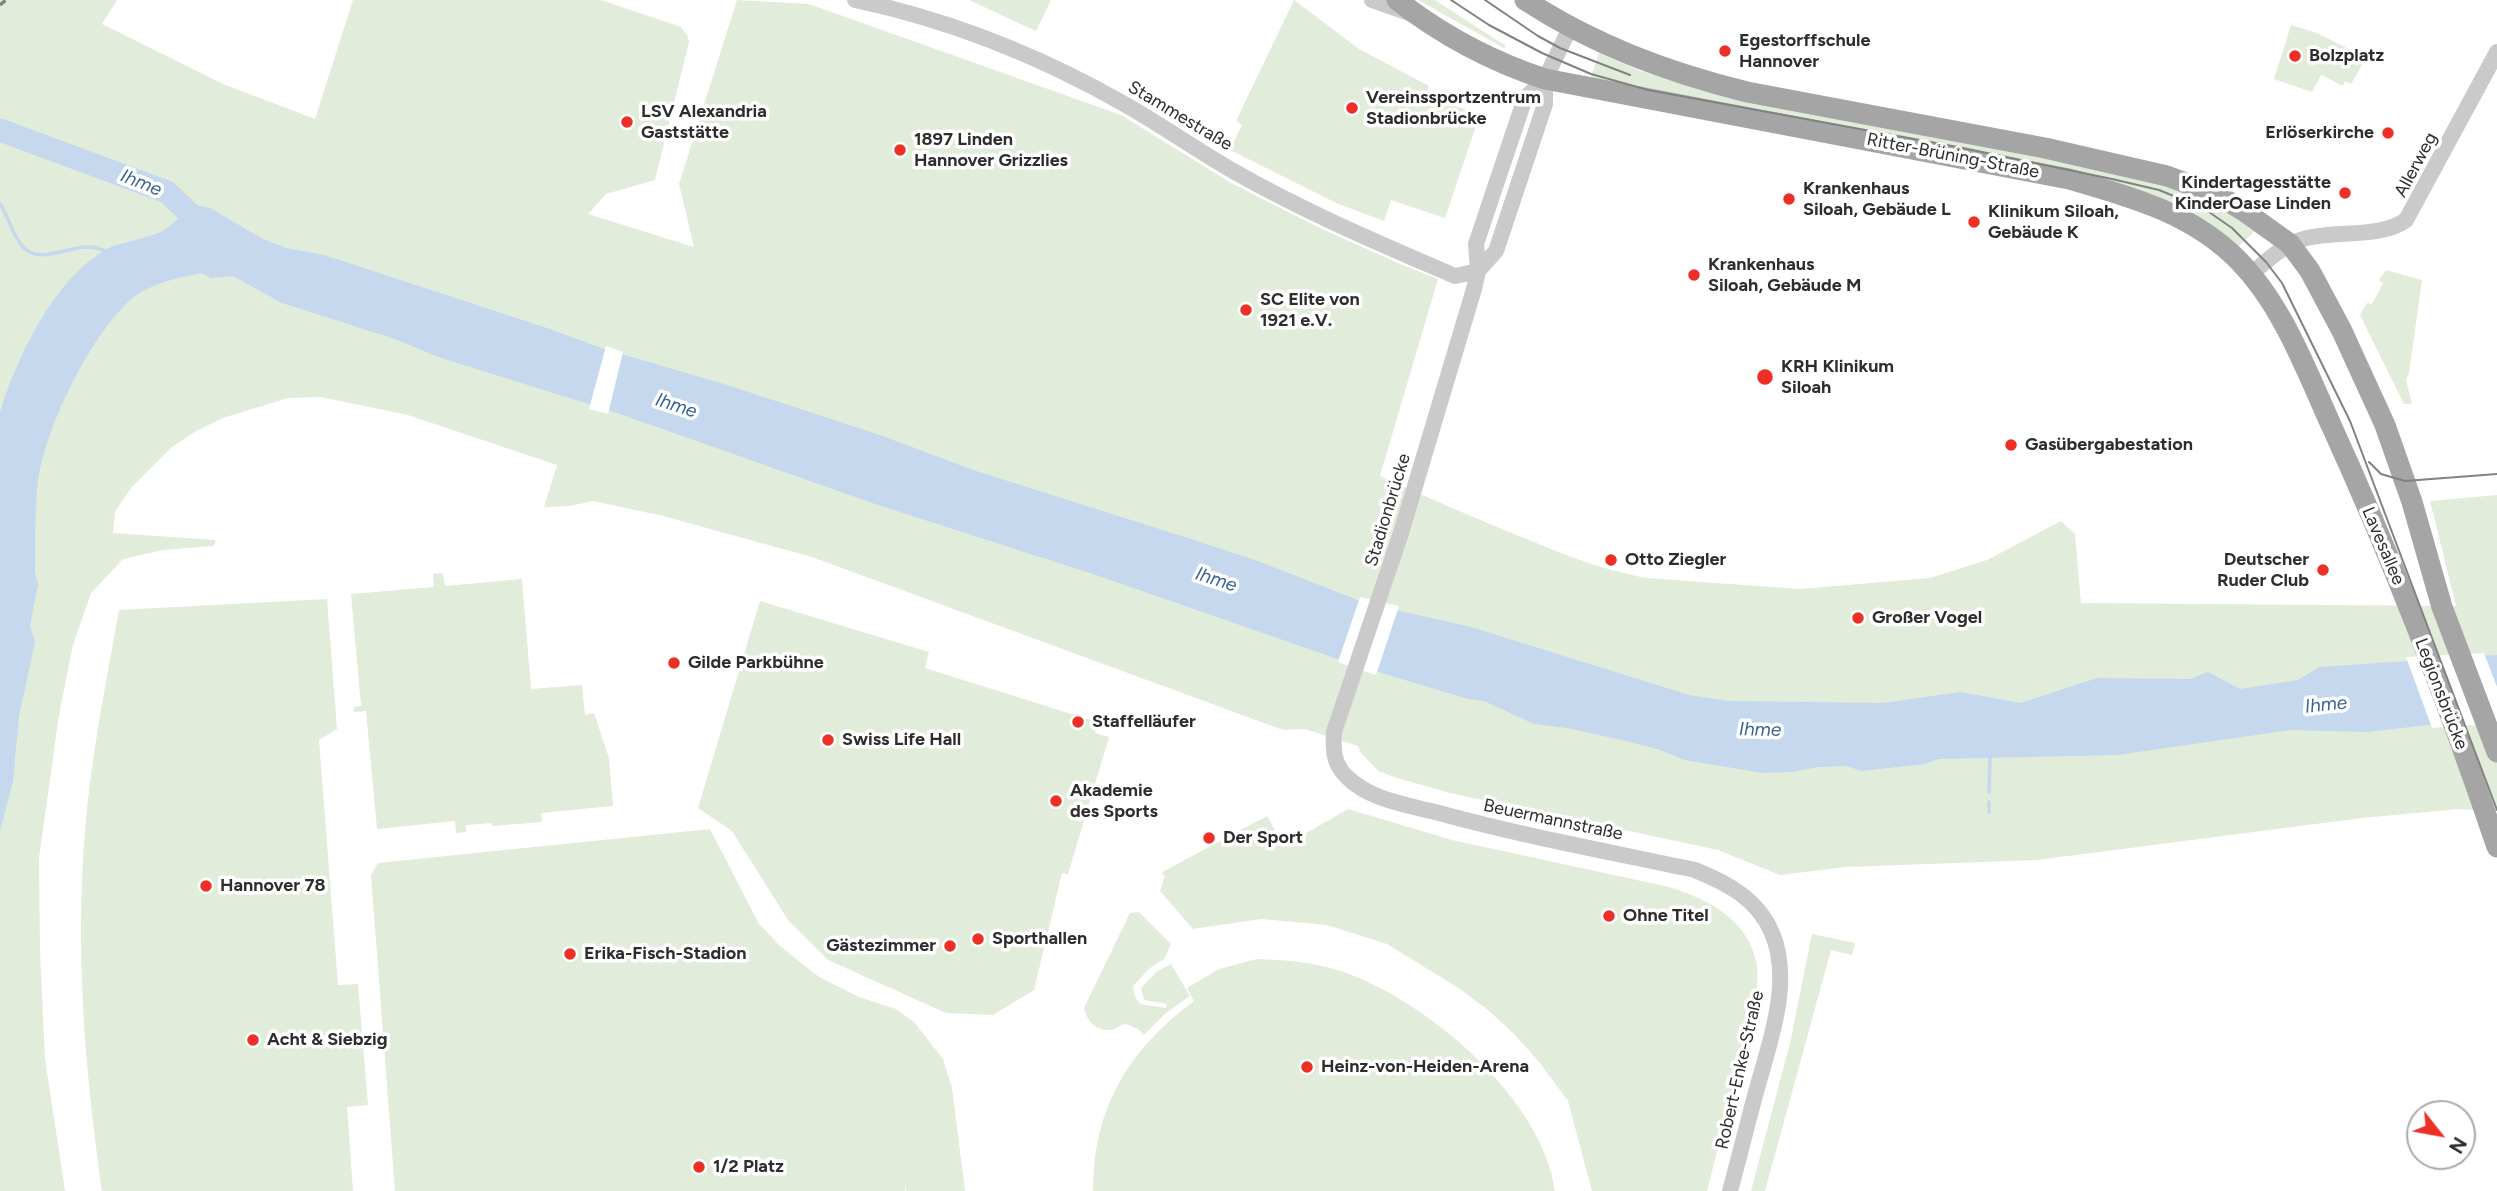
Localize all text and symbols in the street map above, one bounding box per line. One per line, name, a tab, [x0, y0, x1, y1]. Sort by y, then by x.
place label: Egestorffschule Hannover	[1739, 30, 1870, 72]
marker: Egestorffschule Hannover	[1717, 43, 1733, 59]
place label: Bolzplatz	[2309, 45, 2384, 67]
marker: Bolzplatz	[2287, 48, 2303, 64]
street label: Stammestraße	[1124, 76, 1236, 156]
place label: Vereinssportzentrum Stadionbrücke	[1366, 87, 1541, 130]
marker: Vereinssportzentrum Stadionbrücke	[1344, 100, 1360, 116]
place label: LSV Alexandria Gaststätte	[641, 101, 767, 144]
marker: LSV Alexandria Gaststätte	[619, 114, 635, 130]
place label: Erlöserkirche	[2265, 122, 2374, 144]
marker: Erlöserkirche	[2380, 125, 2396, 141]
place label: 1897 Linden Hannover Grizzlies	[914, 129, 1068, 172]
street label: Ritter-Brüning-Straße	[1865, 129, 2041, 183]
street label: Allerweg	[2390, 129, 2442, 201]
marker: 1897 Linden Hannover Grizzlies	[892, 142, 908, 158]
water label: Ihme	[117, 165, 165, 201]
place label: Kindertagesstätte KinderOase Linden	[2175, 172, 2331, 214]
place label: Krankenhaus Siloah, Gebäude L	[1803, 178, 1951, 220]
marker: Kindertagesstätte KinderOase Linden	[2337, 185, 2353, 201]
marker: Krankenhaus Siloah, Gebäude L	[1781, 191, 1797, 207]
place label: Klinikum Siloah, Gebäude K	[1988, 201, 2119, 244]
marker: Klinikum Siloah, Gebäude K	[1966, 214, 1982, 230]
place label: Krankenhaus Siloah, Gebäude M	[1708, 254, 1861, 296]
marker: Krankenhaus Siloah, Gebäude M	[1686, 267, 1702, 283]
place label: SC Elite von 1921 e.V.	[1260, 289, 1360, 332]
marker: SC Elite von 1921 e.V.	[1238, 302, 1254, 318]
place label: KRH Klinikum Siloah	[1781, 356, 1894, 398]
marker: KRH Klinikum Siloah	[1755, 367, 1775, 387]
water label: Ihme	[652, 389, 700, 423]
place label: Gasübergabestation	[2025, 434, 2193, 456]
marker: Gasübergabestation	[2003, 437, 2019, 453]
street label: Stadionbrücke	[1361, 451, 1415, 569]
street label: Lavesallee	[2357, 504, 2409, 588]
place label: Otto Ziegler	[1625, 549, 1726, 571]
place label: Deutscher Ruder Club	[2217, 549, 2309, 592]
marker: Otto Ziegler	[1603, 552, 1619, 568]
marker: Deutscher Ruder Club	[2315, 562, 2331, 578]
water label: Ihme	[1192, 563, 1240, 597]
place label: Großer Vogel	[1872, 607, 1982, 629]
marker: Großer Vogel	[1850, 610, 1866, 626]
street label: Legionsbrücke	[2410, 635, 2472, 753]
place label: Gilde Parkbühne	[688, 652, 824, 674]
marker: Gilde Parkbühne	[666, 655, 682, 671]
water label: Ihme	[2304, 691, 2348, 719]
place label: Staffelläufer	[1092, 711, 1196, 733]
marker: Staffelläufer	[1070, 714, 1086, 730]
water label: Ihme	[1739, 718, 1781, 742]
place label: Swiss Life Hall	[842, 729, 961, 751]
marker: Swiss Life Hall	[820, 732, 836, 748]
place label: Akademie des Sports	[1070, 780, 1158, 822]
marker: Akademie des Sports	[1048, 793, 1064, 809]
street label: Beuermannstraße	[1481, 795, 1625, 845]
place label: Der Sport	[1223, 827, 1303, 849]
marker: Der Sport	[1201, 830, 1217, 846]
place label: Hannover 78	[220, 875, 325, 897]
marker: Hannover 78	[198, 878, 214, 894]
place label: Ohne Titel	[1623, 905, 1709, 927]
marker: Ohne Titel	[1601, 908, 1617, 924]
place label: Sporthallen	[992, 928, 1087, 950]
marker: Sporthallen	[970, 931, 986, 947]
place label: Gästezimmer	[826, 935, 936, 957]
marker: Gästezimmer	[942, 938, 958, 954]
place label: Erika-Fisch-Stadion	[584, 943, 747, 965]
marker: Erika-Fisch-Stadion	[562, 946, 578, 962]
street label: Robert-Enke-Straße	[1711, 989, 1769, 1151]
place label: Acht & Siebzig	[267, 1029, 388, 1051]
marker: Acht & Siebzig	[245, 1032, 261, 1048]
place label: Heinz-von-Heiden-Arena	[1321, 1056, 1529, 1078]
marker: Heinz-von-Heiden-Arena	[1299, 1059, 1315, 1075]
north arrow	[2406, 1100, 2476, 1170]
text: N	[2444, 1133, 2471, 1157]
place label: 1/2 Platz	[713, 1156, 784, 1178]
marker: 1/2 Platz	[691, 1159, 707, 1175]

